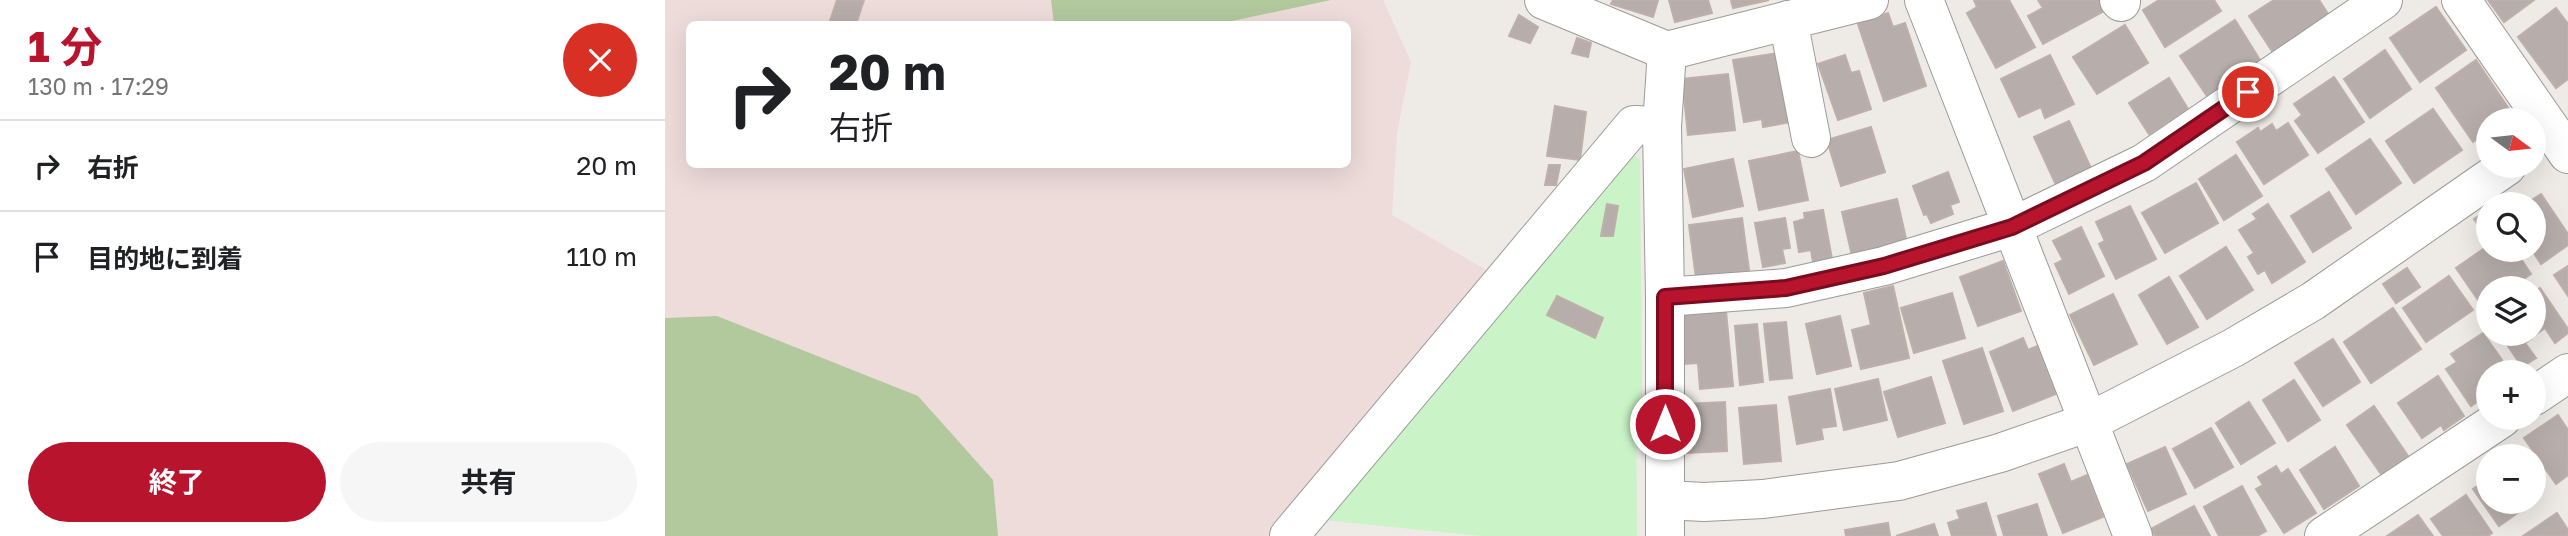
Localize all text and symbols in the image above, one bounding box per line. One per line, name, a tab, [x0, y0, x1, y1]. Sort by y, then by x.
text: 1 分	[28, 21, 102, 71]
button: close	[563, 23, 637, 97]
text: 20 m	[829, 42, 946, 101]
icon: right	[714, 49, 805, 140]
pin	[2218, 62, 2278, 122]
text: 130 m · 17:29	[28, 72, 169, 100]
icon: arrive	[2229, 73, 2267, 111]
text: 右折	[829, 108, 893, 146]
north arrow	[2476, 108, 2546, 178]
map controls	[2476, 108, 2546, 514]
icon: right	[28, 147, 66, 185]
text: 20 m	[576, 150, 637, 181]
text: 右折	[87, 152, 139, 183]
button: search	[2476, 192, 2546, 262]
icon: arrive	[28, 238, 66, 276]
text: 110 m	[566, 241, 637, 272]
text: 目的地に到着	[87, 243, 243, 274]
button: layers	[2476, 276, 2546, 346]
button: +	[2476, 360, 2546, 430]
position arrow	[1628, 387, 1702, 461]
button: 終了	[28, 442, 326, 522]
button: 共有	[340, 442, 637, 522]
button: −	[2476, 444, 2546, 514]

